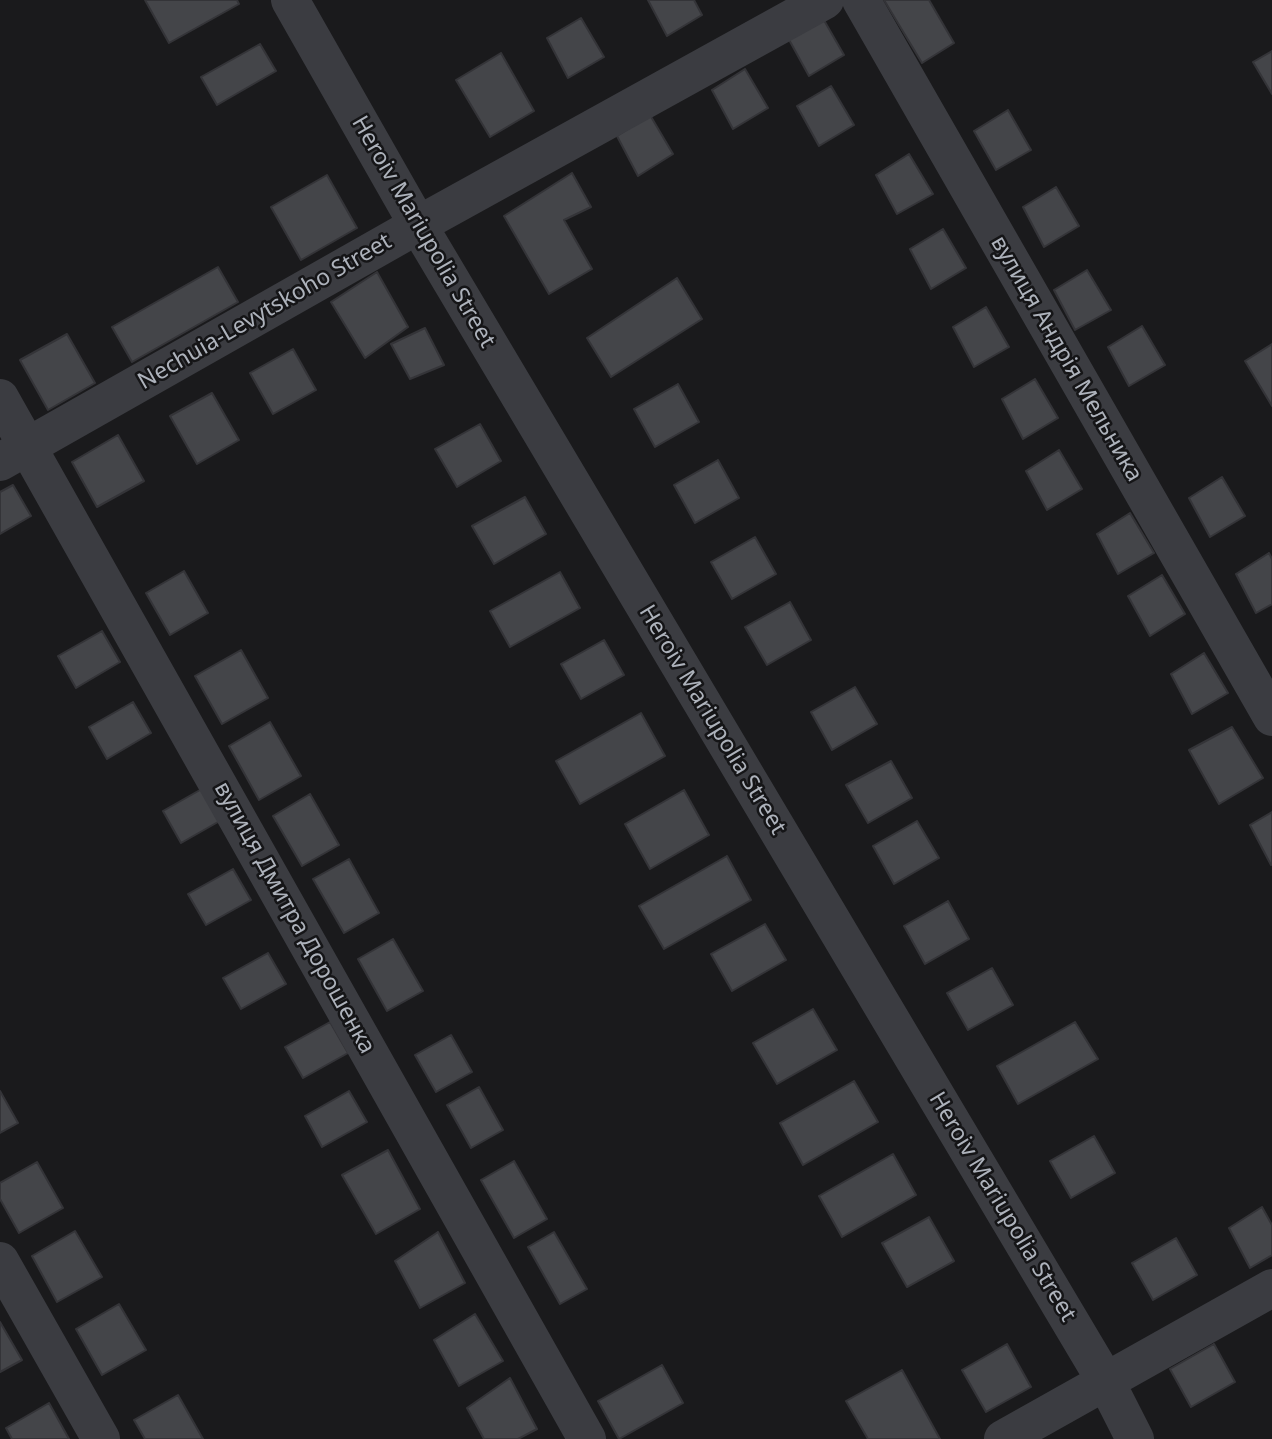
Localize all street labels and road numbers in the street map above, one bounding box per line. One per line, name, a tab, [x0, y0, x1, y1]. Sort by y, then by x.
street label: Heroiv Mariupolia Street	[345, 111, 501, 353]
street label: Nechuia-Levytskoho Street	[133, 228, 397, 396]
street label: вулиця Андрія Мельника	[984, 231, 1148, 487]
street label: Heroiv Mariupolia Street	[632, 600, 792, 840]
street label: вулиця Дмитра Дорошенка	[208, 777, 380, 1059]
street label: Heroiv Mariupolia Street	[922, 1087, 1082, 1327]

